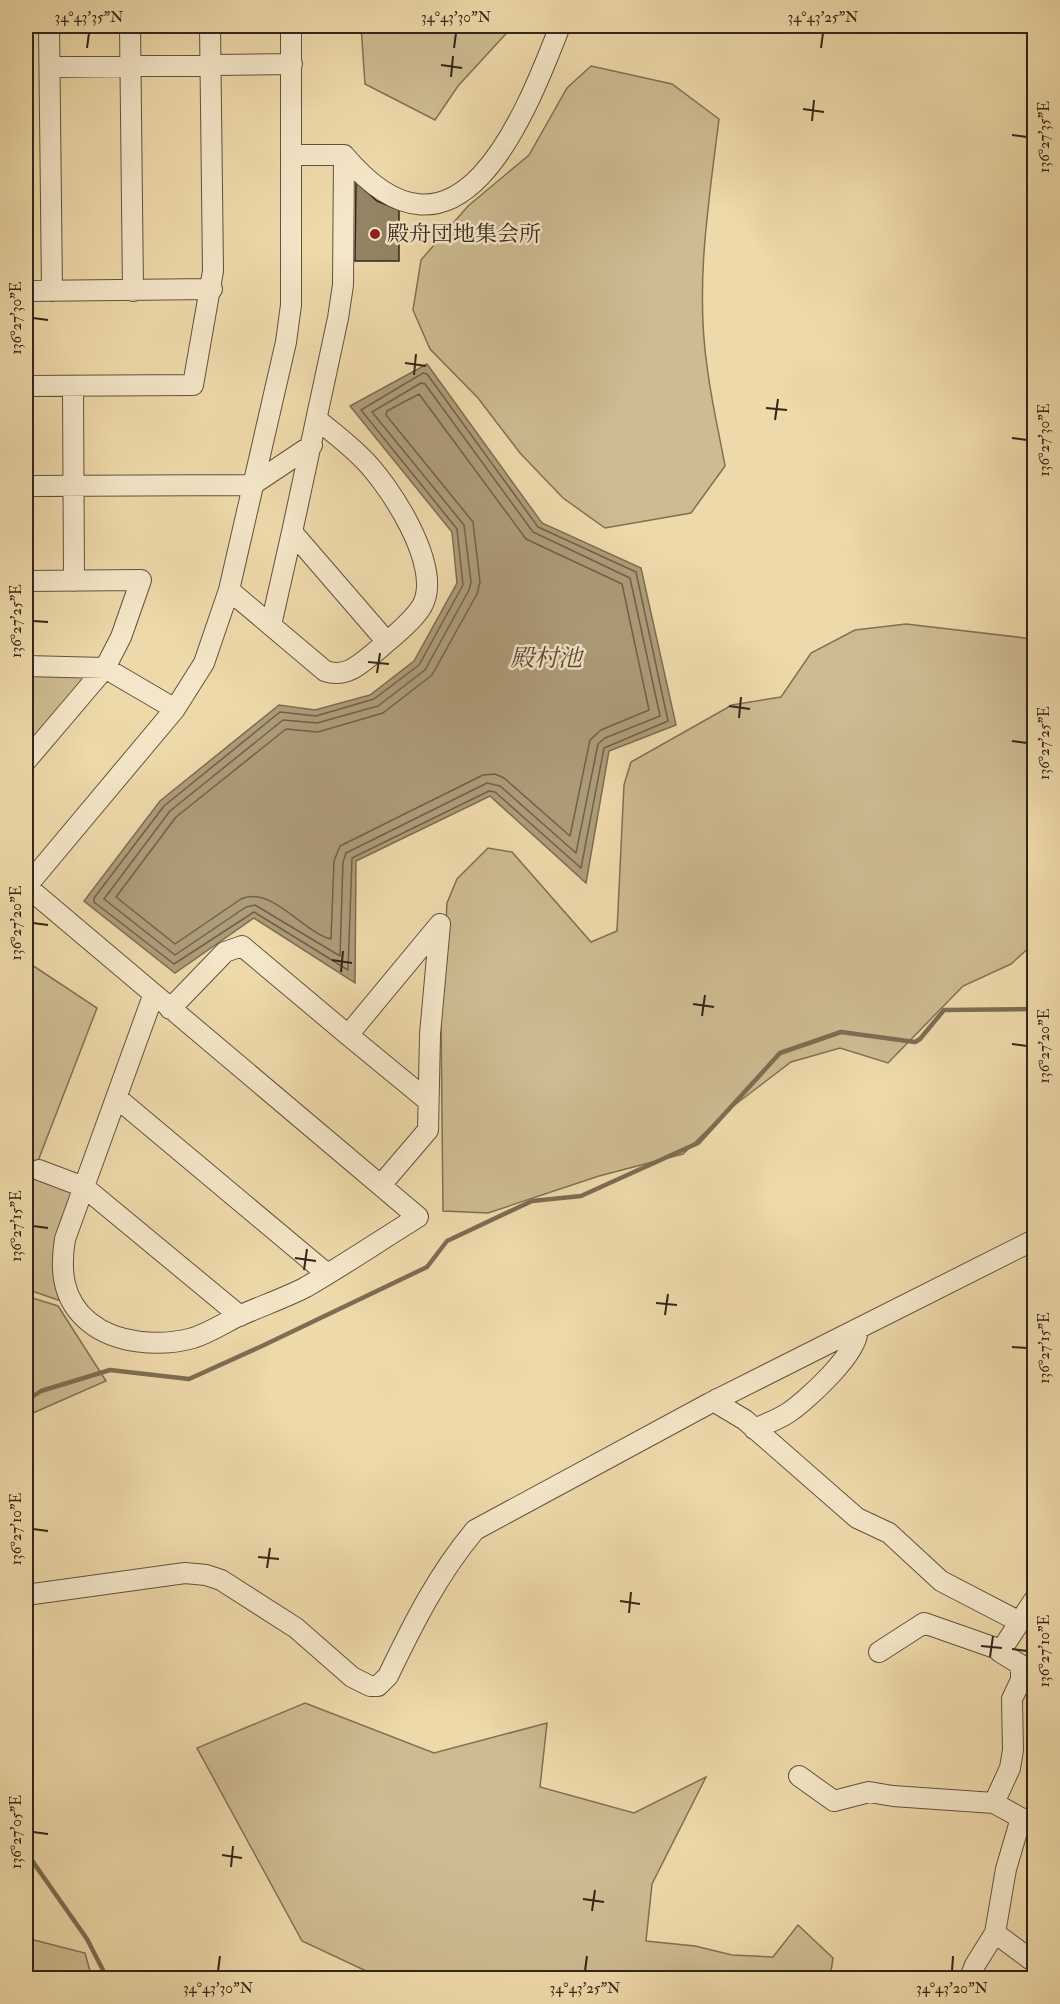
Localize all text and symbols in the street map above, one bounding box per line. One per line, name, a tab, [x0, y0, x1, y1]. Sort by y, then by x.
text: 34°43'35"N	[54, 8, 124, 27]
text: 34°43'30"N	[421, 8, 492, 27]
text: 34°43'25"N	[788, 8, 859, 27]
text: 136°27'35"E	[1035, 101, 1054, 173]
place label: 殿舟団地集会所	[387, 220, 541, 248]
marker: 殿舟団地集会所	[368, 227, 382, 241]
text: 136°27'30"E	[7, 281, 26, 355]
text: 136°27'30"E	[1035, 403, 1054, 477]
text: 136°27'25"E	[7, 584, 26, 658]
water label: 殿村池	[510, 643, 585, 674]
text: 136°27'25"E	[1035, 706, 1054, 780]
text: 136°27'20"E	[7, 885, 26, 960]
text: 136°27'20"E	[1035, 1008, 1054, 1083]
text: 136°27'15"E	[7, 1190, 26, 1262]
text: 136°27'15"E	[1035, 1312, 1054, 1384]
text: 136°27'10"E	[7, 1493, 26, 1565]
text: 136°27'10"E	[1035, 1615, 1054, 1687]
text: 136°27'05"E	[7, 1795, 26, 1869]
text: 34°43'30"N	[183, 1979, 254, 1998]
text: 34°43'25"N	[550, 1979, 621, 1998]
text: 34°43'20"N	[916, 1979, 989, 1998]

